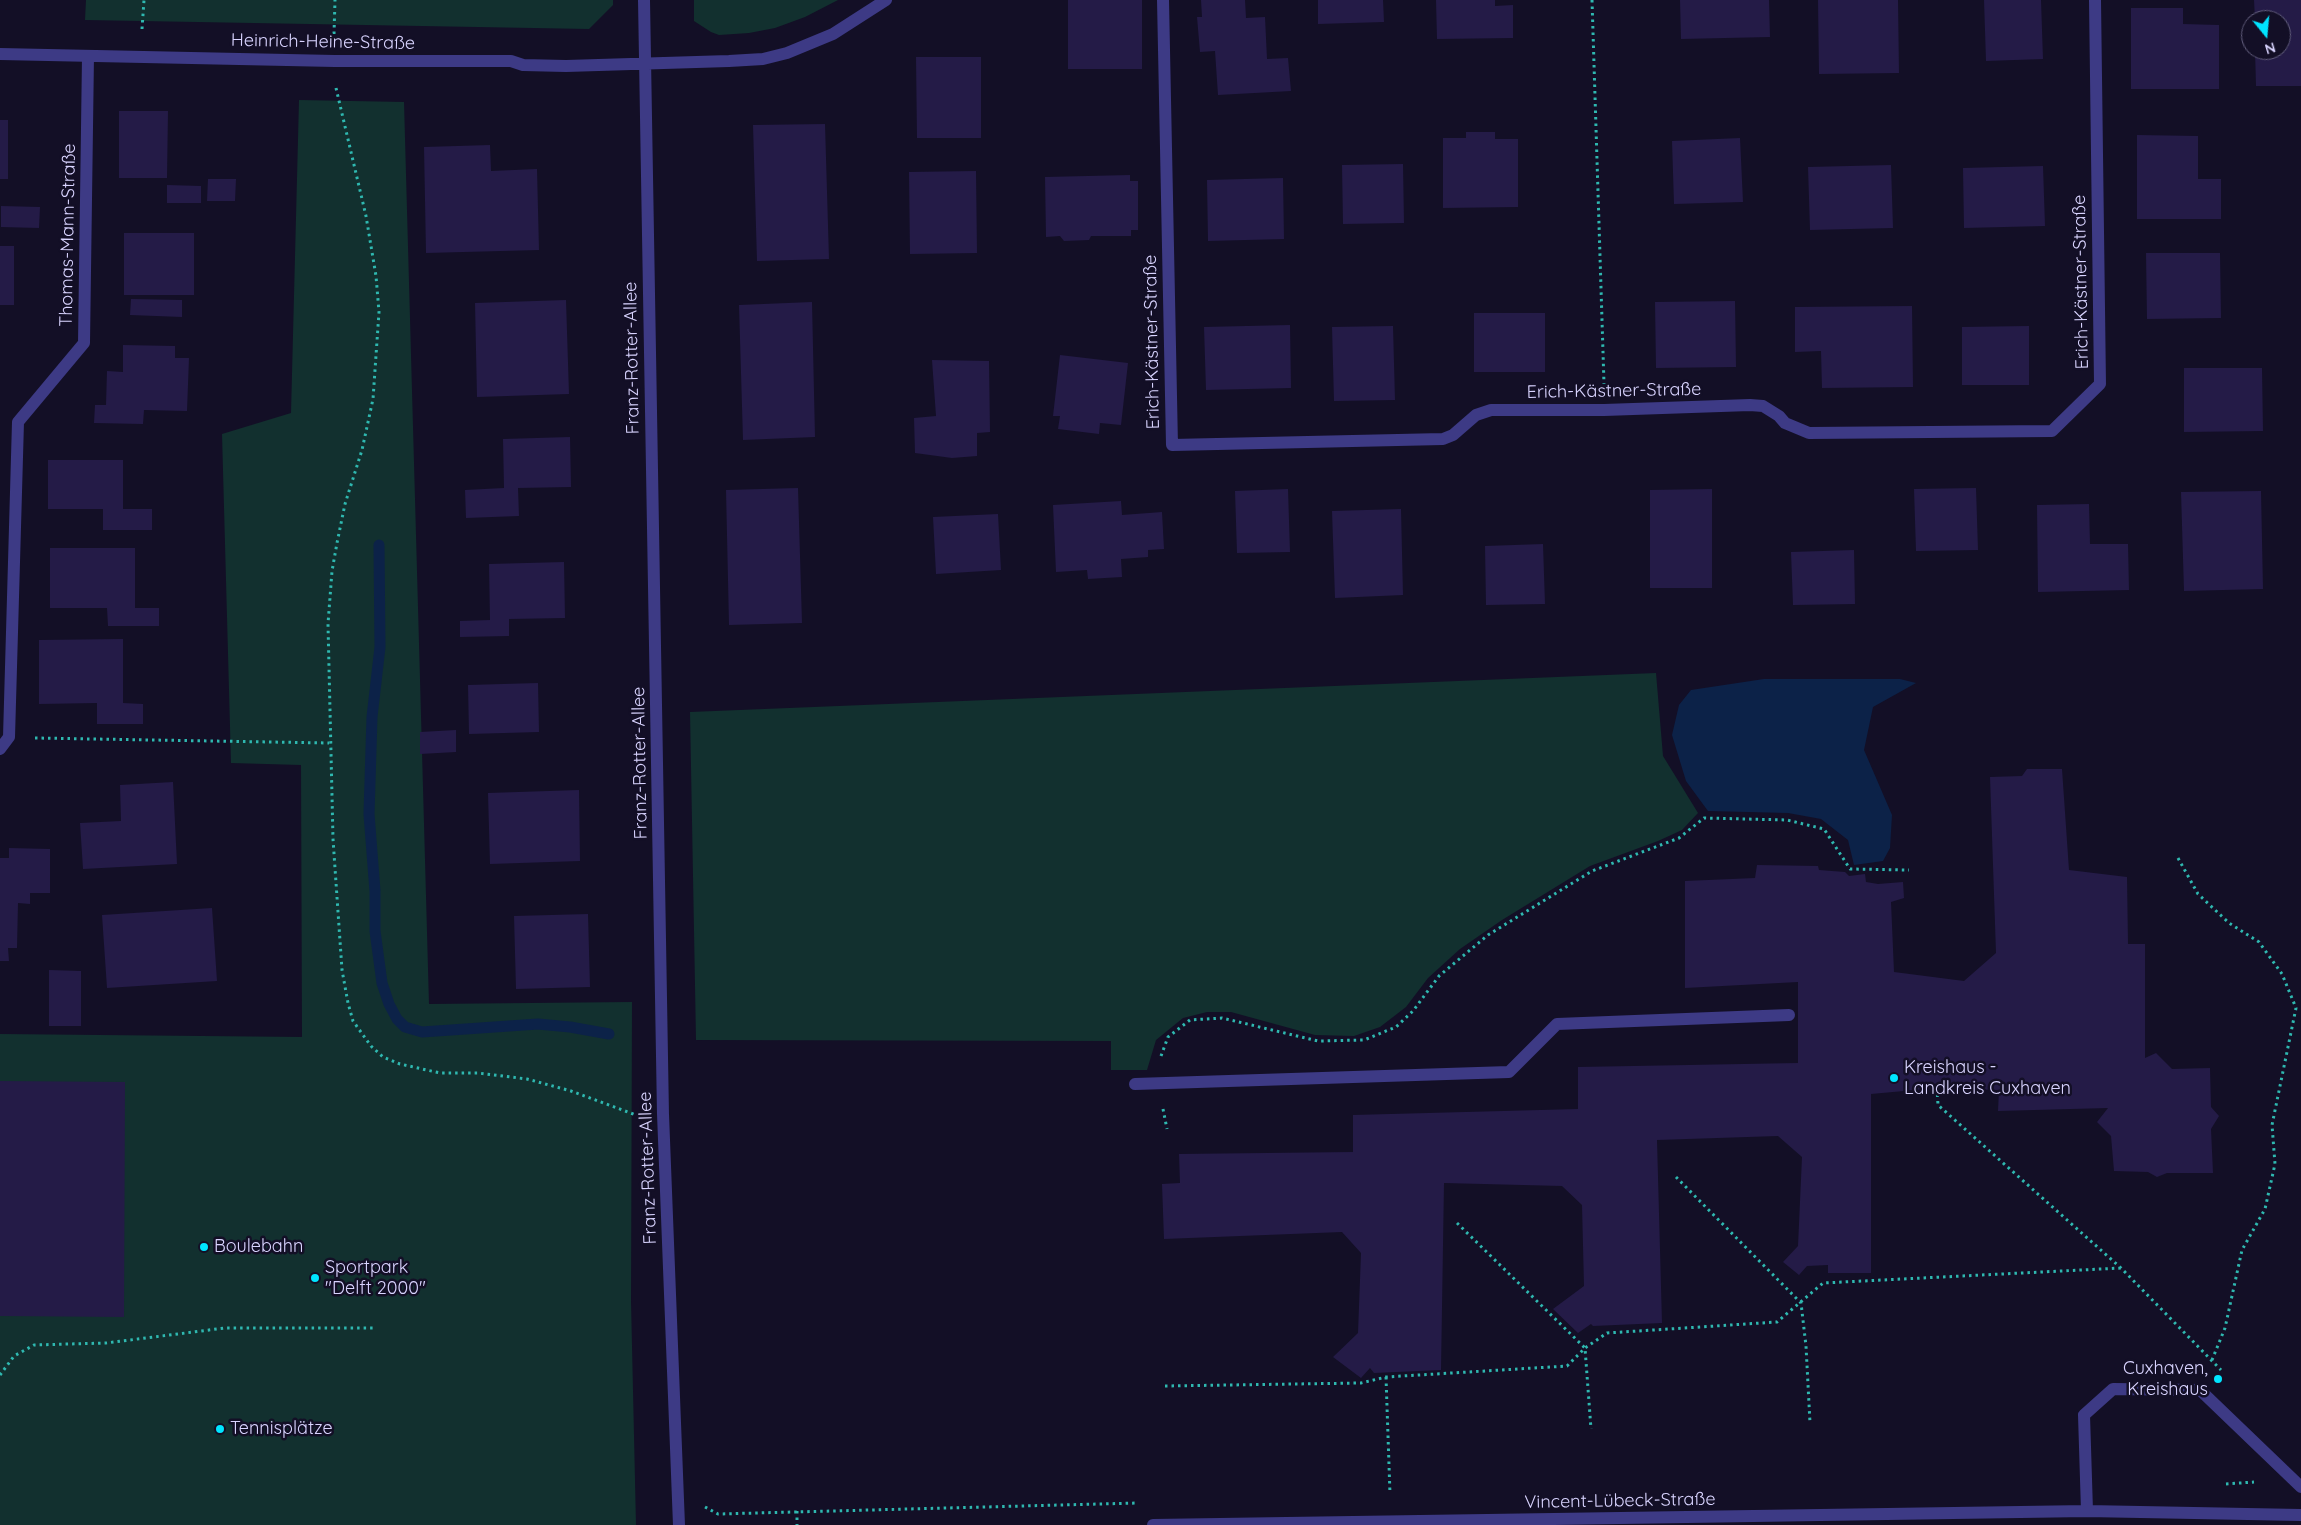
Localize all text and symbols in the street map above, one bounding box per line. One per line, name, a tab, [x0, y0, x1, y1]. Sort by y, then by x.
north arrow	[2241, 10, 2291, 60]
street label: Heinrich-Heine-Straße	[231, 30, 415, 54]
text: N	[2263, 38, 2278, 58]
street label: Thomas-Mann-Straße	[56, 143, 80, 327]
street label: Erich-Kästner-Straße	[2069, 195, 2093, 369]
street label: Erich-Kästner-Straße	[1140, 255, 1164, 429]
street label: Franz-Rotter-Allee	[620, 281, 644, 435]
street label: Erich-Kästner-Straße	[1527, 379, 1701, 403]
street label: Franz-Rotter-Allee	[628, 686, 652, 840]
place label: Kreishaus - Landkreis Cuxhaven	[1904, 1057, 2071, 1100]
marker: Kreishaus - Landkreis Cuxhaven	[1888, 1072, 1900, 1084]
street label: Franz-Rotter-Allee	[635, 1091, 661, 1245]
place label: Boulebahn	[214, 1236, 303, 1258]
marker: Boulebahn	[198, 1241, 210, 1253]
place label: Sportpark "Delft 2000"	[325, 1257, 426, 1300]
marker: Sportpark "Delft 2000"	[309, 1272, 321, 1284]
place label: Cuxhaven, Kreishaus	[2123, 1358, 2208, 1400]
marker: Cuxhaven, Kreishaus	[2212, 1373, 2224, 1385]
place label: Tennisplätze	[230, 1418, 333, 1440]
marker: Tennisplätze	[214, 1423, 226, 1435]
street label: Vincent-Lübeck-Straße	[1524, 1489, 1716, 1513]

